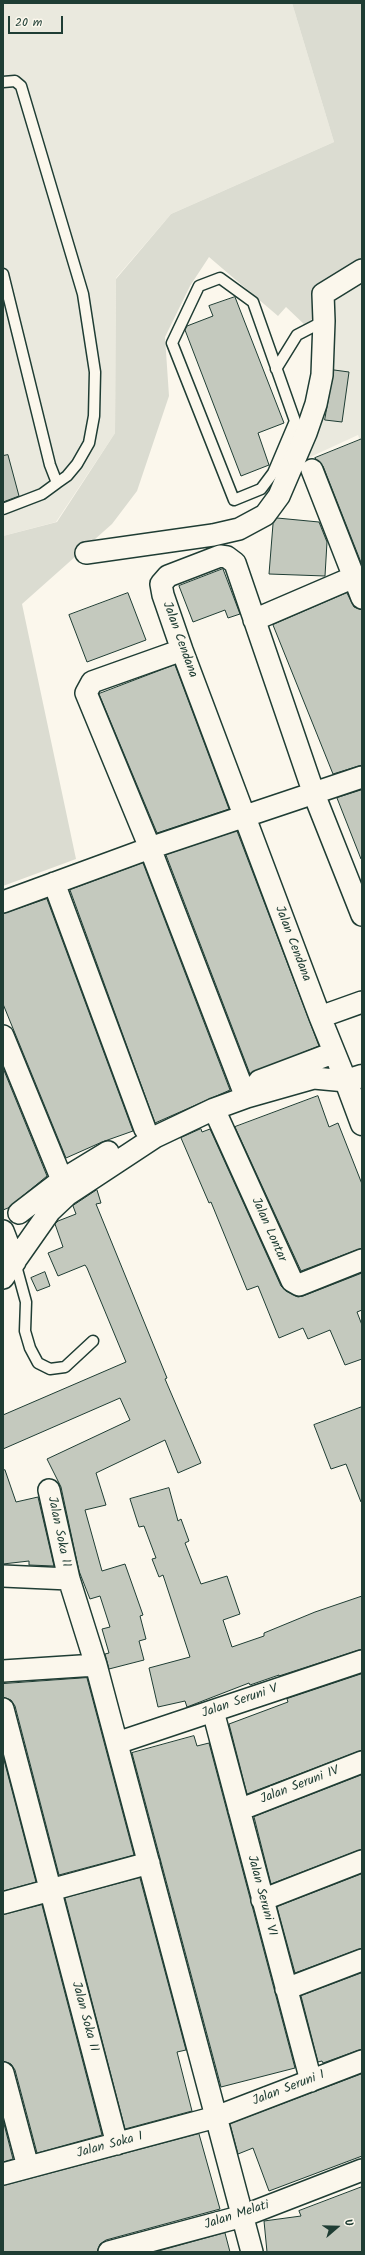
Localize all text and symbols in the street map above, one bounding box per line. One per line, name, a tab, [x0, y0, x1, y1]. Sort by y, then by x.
scale bar	[10, 8, 65, 34]
text: 20 m	[15, 13, 42, 32]
street label: Jalan Cendana	[158, 600, 200, 680]
street label: Jalan Cendana	[270, 904, 314, 984]
street label: Jalan Lontar	[247, 1195, 289, 1265]
street label: Jalan Soka II	[43, 1495, 73, 1569]
street label: Jalan Seruni V	[200, 1682, 280, 1722]
street label: Jalan Seruni IV	[258, 1764, 342, 1808]
street label: Jalan Seruni VI	[243, 1854, 279, 1938]
street label: Jalan Soka II	[67, 1980, 101, 2054]
street label: Jalan Seruni I	[251, 2068, 327, 2110]
street label: Jalan Soka I	[75, 2130, 145, 2162]
street label: Jalan Melati	[203, 2198, 271, 2234]
north arrow	[317, 2207, 357, 2247]
text: U	[339, 2217, 358, 2229]

